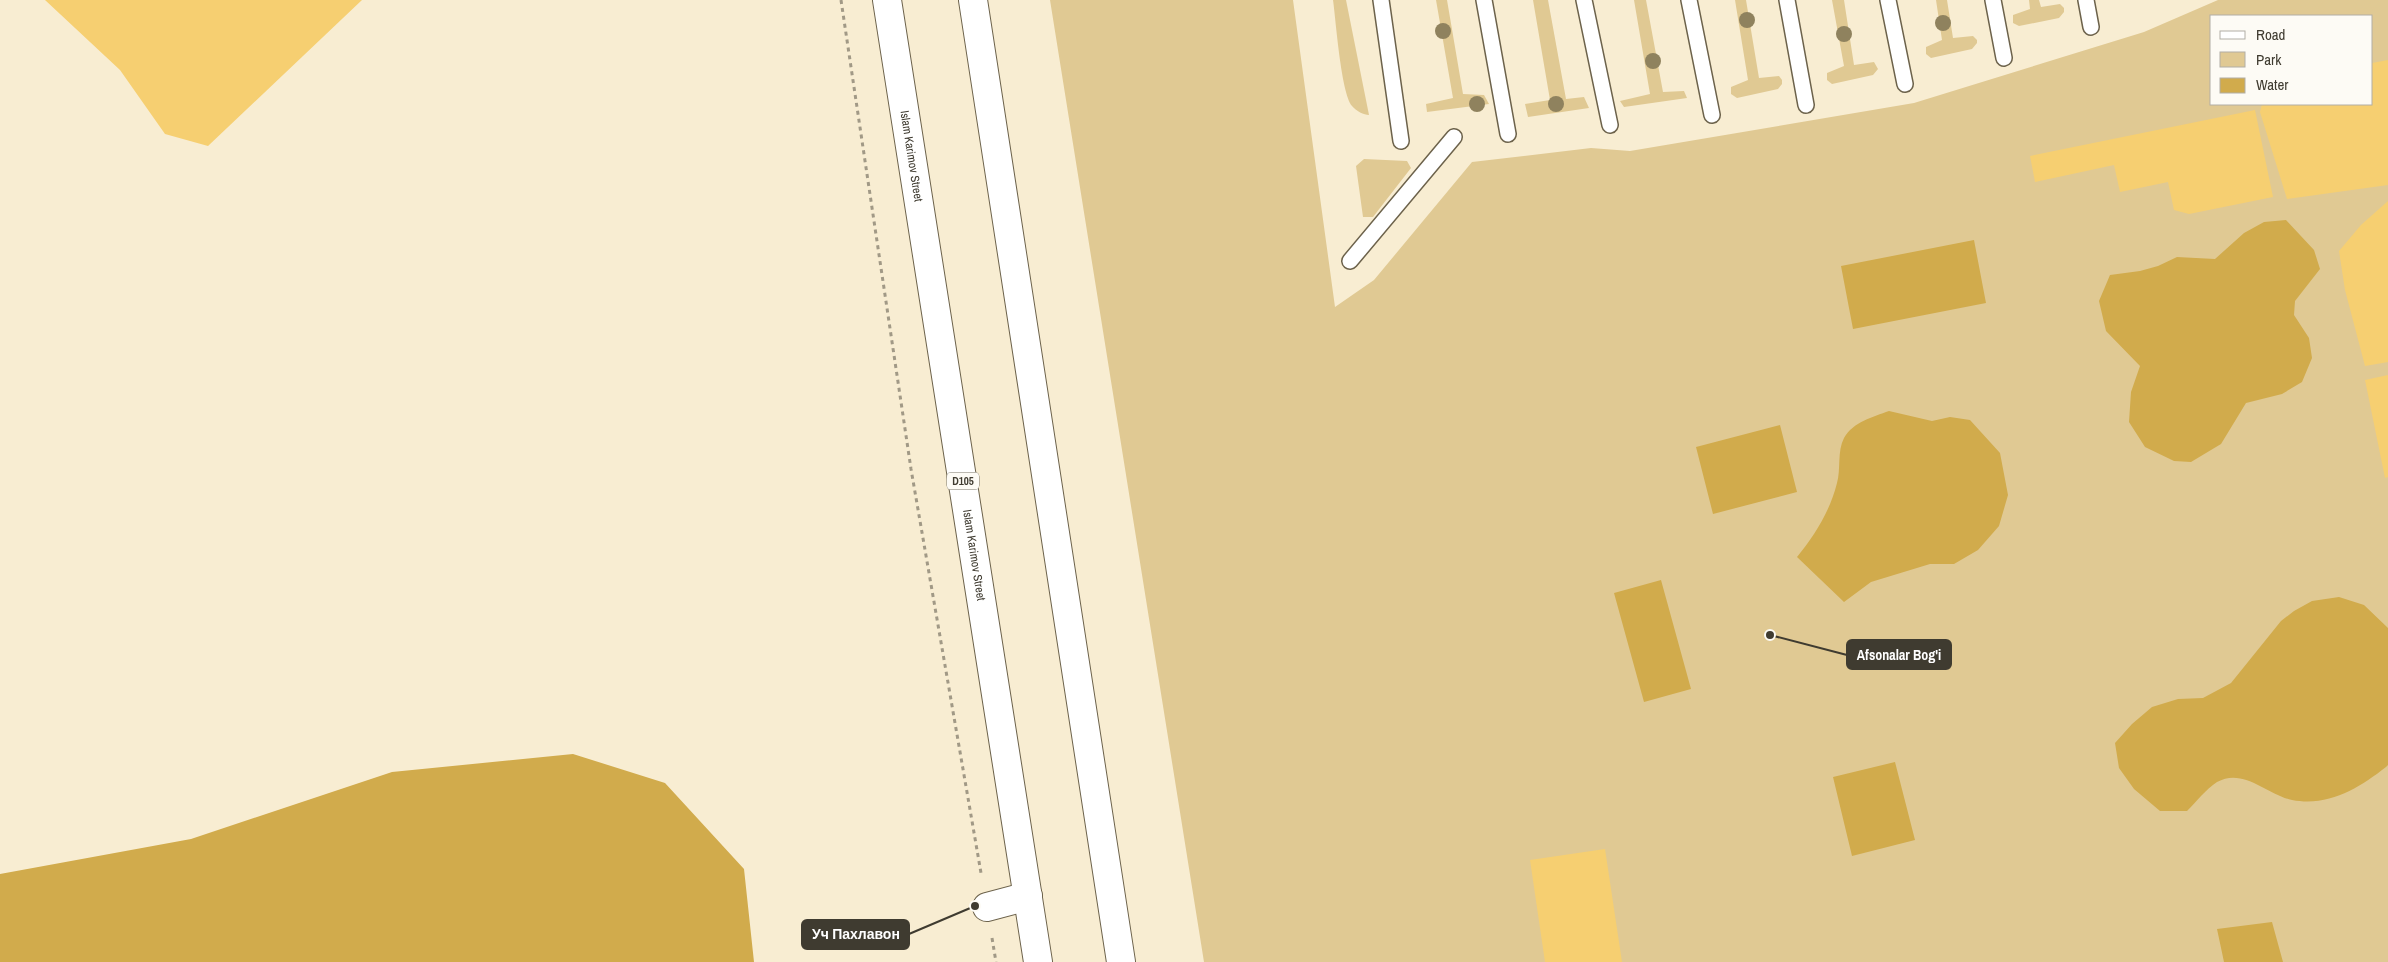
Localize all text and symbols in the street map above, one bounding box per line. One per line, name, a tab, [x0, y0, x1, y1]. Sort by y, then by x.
legend	[2210, 15, 2373, 105]
text: Road	[2256, 24, 2285, 45]
text: Park	[2256, 49, 2282, 70]
text: Water	[2256, 74, 2288, 95]
street label: Islam Karimov Street	[896, 109, 927, 203]
road number: D105	[947, 472, 979, 490]
street label: Islam Karimov Street	[959, 508, 989, 602]
callout: Afsonalar Bog'i	[1847, 640, 1951, 669]
text: Afsonalar Bog'i	[1857, 646, 1941, 664]
callout: Уч Пахлавон	[802, 920, 909, 949]
text: Уч Пахлавон	[812, 925, 900, 943]

